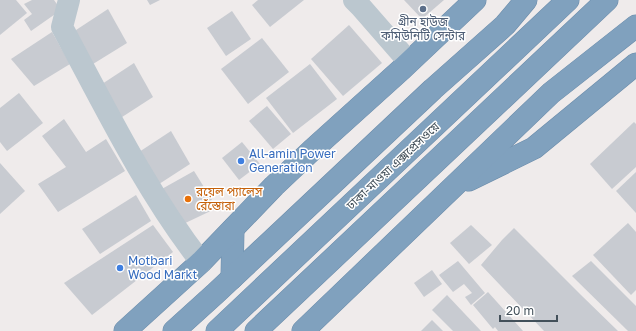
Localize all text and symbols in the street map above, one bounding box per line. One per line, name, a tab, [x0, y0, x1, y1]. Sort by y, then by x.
marker: গ্রীন হাউজ কমিউনিটি সেন্টার	[418, 4, 428, 14]
place label: গ্রীন হাউজ কমিউনিটি সেন্টার	[380, 14, 466, 43]
street label: ঢাকা-মাওয়া এক্সপ্রেসওয়ে	[342, 118, 443, 213]
place label: All-amin Power Generation	[249, 146, 336, 175]
marker: All-amin Power Generation	[236, 156, 246, 166]
place label: রয়েল প্যালেস রেঁস্তোরা	[195, 184, 263, 213]
marker: রয়েল প্যালেস রেঁস্তোরা	[183, 194, 193, 204]
place label: Motbari Wood Markt	[128, 253, 198, 282]
marker: Motbari Wood Markt	[115, 263, 125, 273]
scale bar	[500, 297, 557, 323]
text: 20 m	[506, 303, 534, 318]

